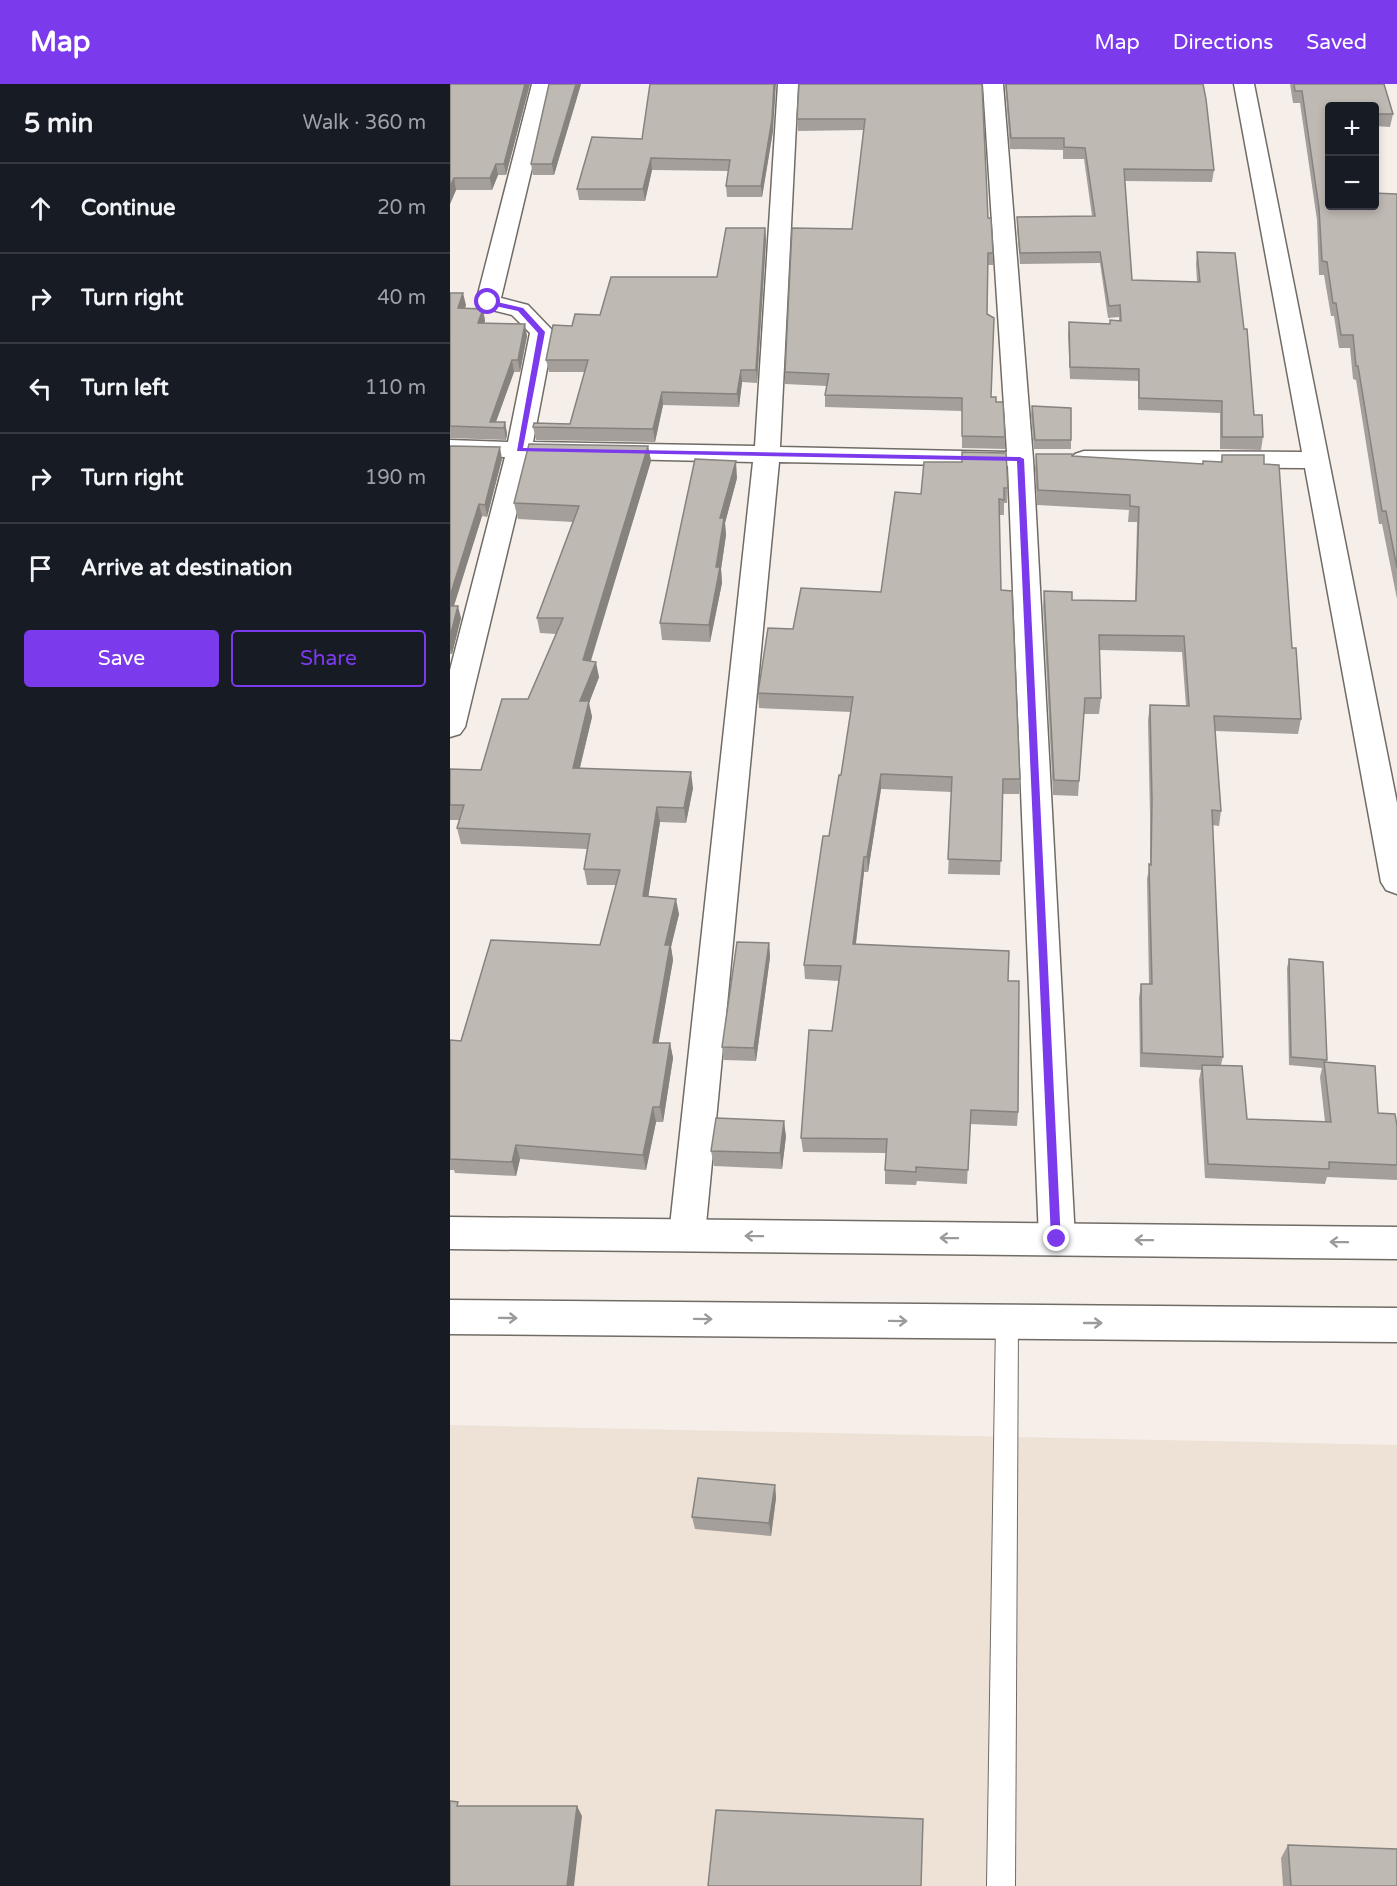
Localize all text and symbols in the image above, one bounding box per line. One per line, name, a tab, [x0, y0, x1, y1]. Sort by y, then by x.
text: Map	[30, 25, 90, 59]
text: Map	[1094, 30, 1140, 55]
text: Directions	[1173, 30, 1273, 55]
text: Saved	[1306, 30, 1367, 55]
map controls	[1325, 102, 1379, 210]
button: +	[1325, 102, 1379, 156]
text: 5 min	[24, 108, 93, 139]
text: Walk · 360 m	[303, 111, 426, 135]
button: −	[1325, 156, 1379, 210]
icon: ahead	[24, 192, 57, 225]
text: Continue	[81, 195, 176, 221]
text: 20 m	[377, 196, 426, 220]
icon: right	[24, 282, 57, 315]
text: Turn right	[81, 285, 183, 311]
text: 40 m	[377, 286, 426, 310]
route start	[474, 288, 500, 314]
icon: left	[24, 372, 57, 405]
text: Turn left	[81, 375, 169, 401]
text: 110 m	[365, 376, 426, 400]
icon: right	[24, 462, 57, 495]
text: Turn right	[81, 465, 183, 491]
text: 190 m	[365, 466, 426, 490]
icon: arrive	[24, 552, 57, 585]
text: Arrive at destination	[81, 555, 292, 581]
button: Save	[24, 630, 219, 687]
button: Share	[231, 630, 426, 687]
route end	[1043, 1225, 1069, 1251]
one-way arrow	[744, 1230, 764, 1242]
one-way arrow	[939, 1232, 959, 1244]
one-way arrow	[1134, 1234, 1154, 1246]
one-way arrow	[1329, 1236, 1349, 1248]
one-way arrow	[498, 1312, 518, 1324]
one-way arrow	[693, 1313, 713, 1325]
one-way arrow	[888, 1315, 908, 1327]
one-way arrow	[1083, 1317, 1103, 1329]

